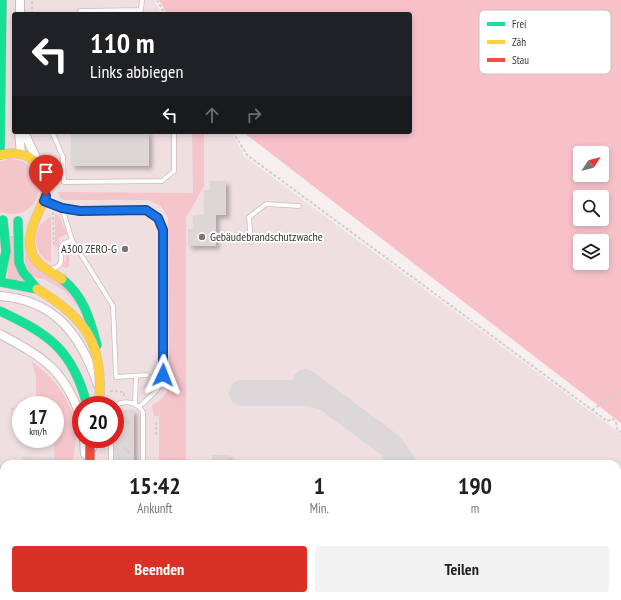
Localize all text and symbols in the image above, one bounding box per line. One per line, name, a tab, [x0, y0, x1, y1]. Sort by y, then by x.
legend	[479, 10, 611, 74]
text: Frei	[512, 17, 527, 31]
text: 110 m	[90, 24, 154, 61]
icon: left	[24, 28, 76, 80]
text: Zäh	[512, 35, 526, 49]
text: Stau	[512, 53, 529, 67]
text: Links abbiegen	[90, 60, 183, 83]
icon: left	[159, 104, 181, 126]
icon: ahead	[201, 104, 223, 126]
icon: right	[243, 104, 265, 126]
north arrow	[573, 146, 609, 182]
map controls	[573, 146, 609, 270]
pin	[29, 155, 63, 196]
icon: arrive	[35, 161, 57, 183]
button: search	[573, 190, 609, 226]
place label: Gebäudebrandschutzwache	[210, 229, 323, 244]
marker: Gebäudebrandschutzwache	[197, 232, 207, 242]
button: layers	[573, 234, 609, 270]
place label: A300 ZERO-G	[61, 241, 117, 256]
marker: A300 ZERO-G	[120, 244, 130, 254]
position arrow	[142, 354, 184, 396]
speed limit sign: 20	[72, 396, 124, 448]
text: 17	[28, 404, 48, 430]
text: km/h	[29, 425, 47, 438]
text: 15:42	[129, 470, 181, 501]
text: 1	[313, 470, 325, 501]
text: 190	[458, 470, 492, 501]
text: Ankunft	[137, 500, 172, 517]
text: Min.	[310, 500, 329, 517]
text: m	[471, 500, 479, 517]
button: Beenden	[12, 546, 307, 592]
button: Teilen	[315, 546, 609, 592]

